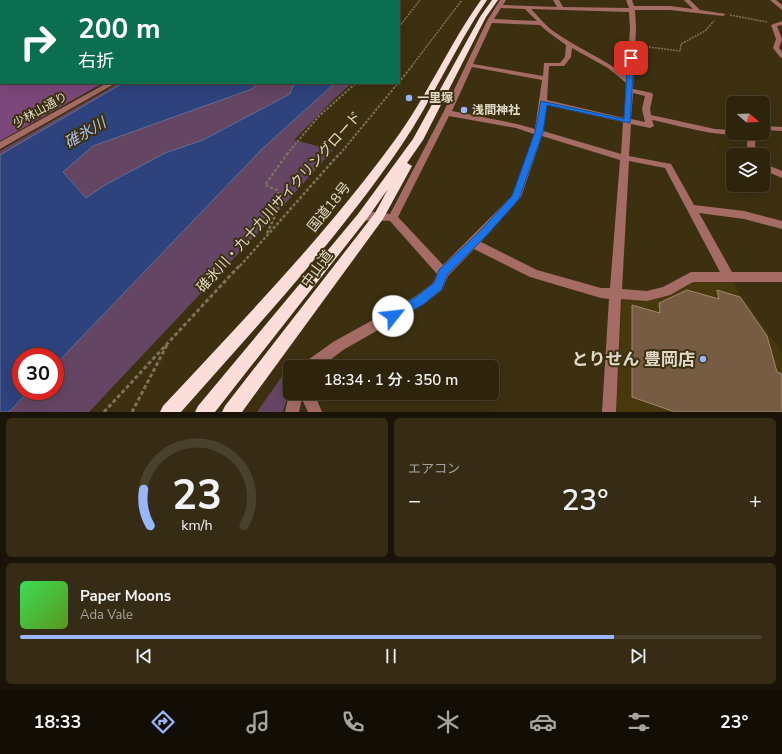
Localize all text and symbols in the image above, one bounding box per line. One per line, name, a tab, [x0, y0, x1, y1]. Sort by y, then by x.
text: 200 m	[78, 10, 161, 48]
icon: right	[12, 16, 64, 68]
pin	[614, 41, 648, 75]
icon: arrive	[620, 47, 642, 69]
text: 右折	[78, 49, 114, 73]
street label: 少林山通り	[10, 88, 70, 132]
place label: 一里塚	[417, 90, 453, 106]
marker: 一里塚	[404, 93, 414, 103]
north arrow	[726, 96, 770, 140]
map controls	[726, 96, 770, 192]
place label: 浅間神社	[472, 102, 520, 118]
marker: 浅間神社	[459, 105, 469, 115]
street label: 碓氷川・九十九川サイクリングロード	[192, 107, 366, 297]
water label: 碓氷川	[61, 112, 111, 153]
button: layers	[726, 148, 770, 192]
street label: 国道18号	[303, 178, 355, 236]
street label: 中山道	[297, 247, 337, 291]
position arrow	[372, 295, 414, 337]
speed limit sign: 30	[12, 348, 64, 400]
place label: とりせん 豊岡店	[571, 348, 695, 371]
marker: とりせん 豊岡店	[698, 354, 708, 364]
text: 18:34 · 1 分 · 350 m	[324, 370, 458, 390]
text: エアコン	[408, 460, 460, 478]
text: 23	[172, 466, 222, 523]
text: 23°	[561, 480, 609, 521]
text: −	[408, 486, 421, 516]
text: +	[749, 486, 762, 516]
text: km/h	[181, 515, 213, 534]
text: Paper Moons	[80, 586, 171, 606]
text: Ada Vale	[80, 606, 133, 624]
icon: previous	[133, 645, 155, 667]
icon: pause	[380, 645, 402, 667]
icon: next	[627, 645, 649, 667]
icon: directions	[149, 708, 177, 736]
icon: music	[244, 708, 272, 736]
icon: phone	[339, 708, 367, 736]
icon: climate	[434, 708, 462, 736]
icon: car	[529, 708, 557, 736]
icon: filters	[625, 708, 653, 736]
text: 18:33	[34, 710, 81, 734]
text: 23°	[720, 710, 748, 734]

